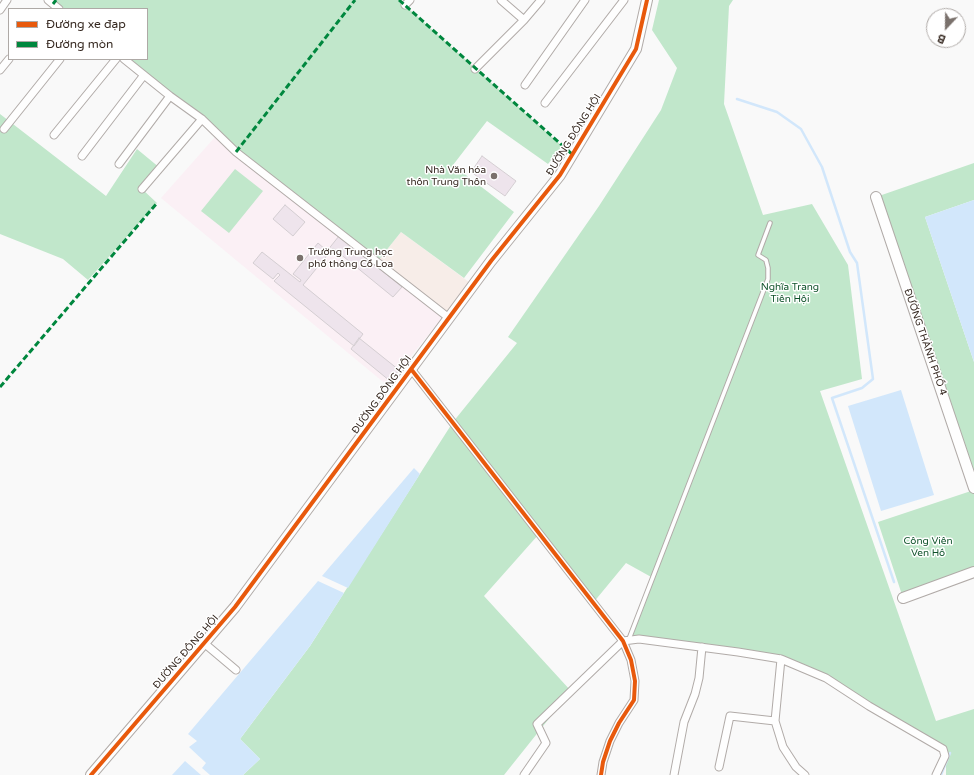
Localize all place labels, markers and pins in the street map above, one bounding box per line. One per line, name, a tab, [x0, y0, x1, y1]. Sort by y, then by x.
place label: Nhà Văn hóa thôn Trung Thôn	[407, 164, 486, 188]
marker: Nhà Văn hóa thôn Trung Thôn	[489, 171, 499, 181]
place label: Trường Trung học phổ thông Cổ Loa	[308, 246, 393, 270]
marker: Trường Trung học phổ thông Cổ Loa	[295, 253, 305, 263]

